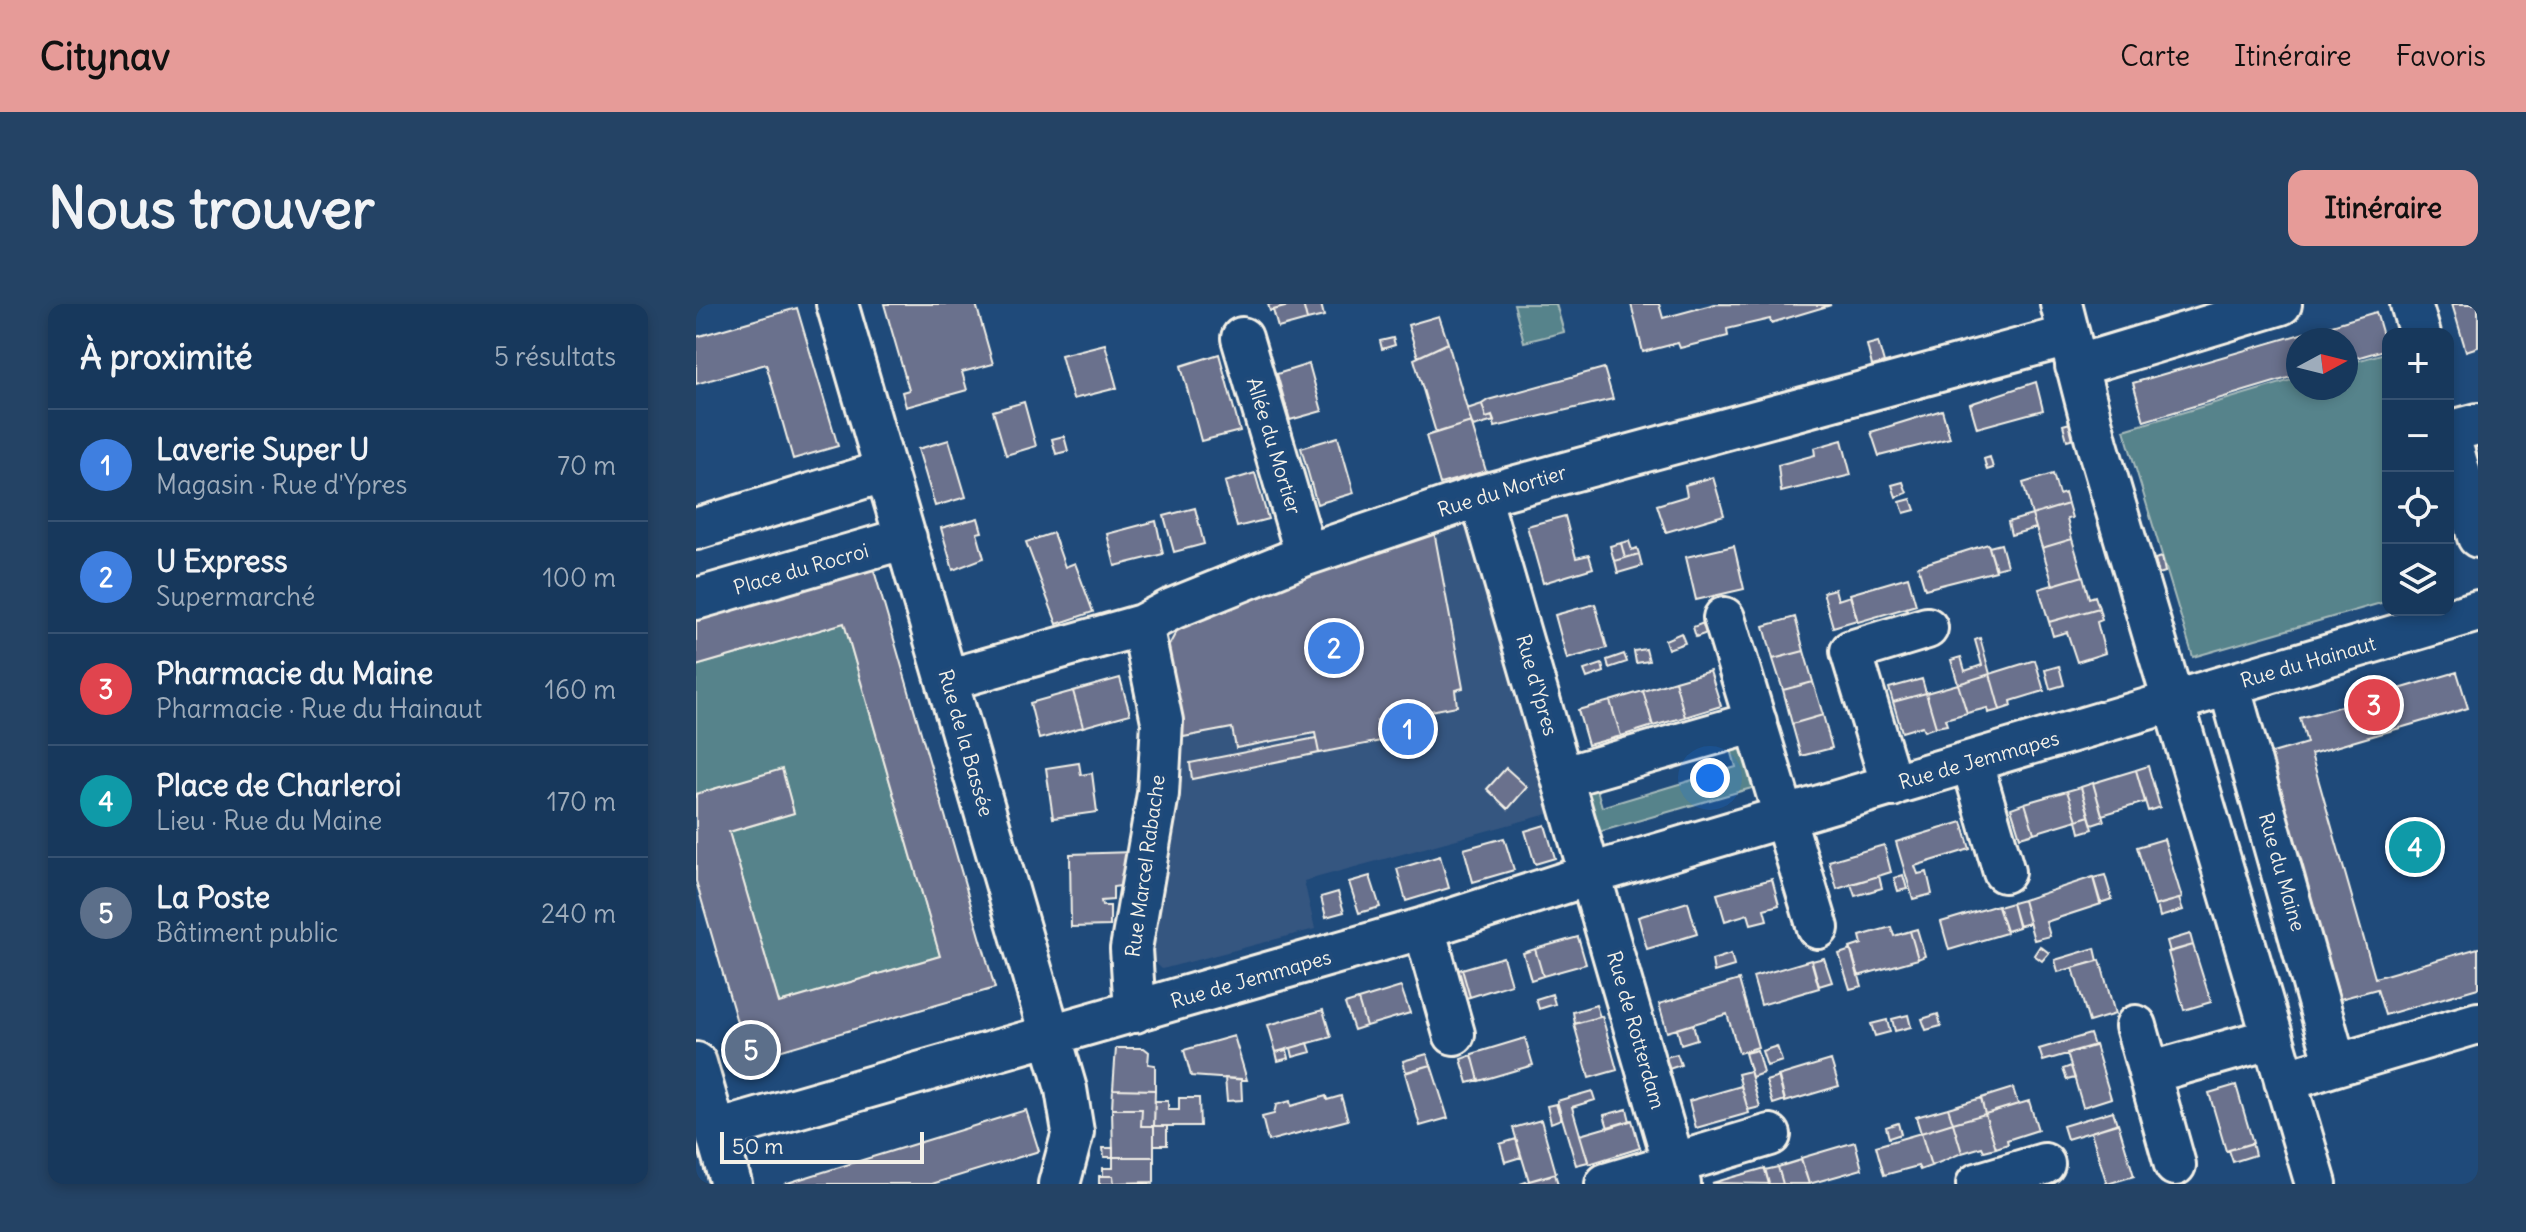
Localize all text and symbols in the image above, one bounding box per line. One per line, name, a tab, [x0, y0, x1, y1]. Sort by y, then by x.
text: Citynav	[40, 33, 170, 80]
text: Carte	[2120, 38, 2190, 74]
text: Itinéraire	[2234, 38, 2352, 74]
text: Favoris	[2396, 38, 2486, 74]
button: Itinéraire	[2288, 170, 2478, 246]
text: Nous trouver	[48, 173, 375, 243]
north arrow	[2286, 328, 2358, 400]
map controls	[2382, 328, 2454, 616]
button: +	[2382, 328, 2454, 400]
text: À proximité	[80, 335, 253, 378]
text: 5 résultats	[494, 340, 616, 373]
street label: Allée du Mortier	[1242, 374, 1307, 517]
button: −	[2382, 400, 2454, 472]
text: Laverie Super U	[156, 430, 370, 468]
text: 1	[101, 449, 111, 482]
text: 70 m	[557, 449, 616, 482]
street label: Rue du Mortier	[1434, 459, 1569, 522]
text: Magasin · Rue d'Ypres	[156, 468, 407, 501]
button: locate	[2382, 472, 2454, 544]
street label: Place du Rocroi	[731, 537, 871, 600]
text: U Express	[156, 542, 288, 580]
button: layers	[2382, 544, 2454, 616]
text: 2	[99, 561, 113, 594]
text: 100 m	[542, 561, 616, 594]
text: Supermarché	[156, 580, 315, 613]
pin: 2	[1308, 618, 1360, 678]
street label: Rue du Hainaut	[2237, 630, 2379, 693]
street label: Rue d'Ypres	[1511, 631, 1564, 738]
text: Pharmacie du Maine	[156, 654, 433, 692]
street label: Rue de la Bassée	[934, 666, 999, 819]
text: 3	[99, 673, 113, 706]
text: 160 m	[545, 673, 616, 706]
pin: 3	[2348, 675, 2400, 735]
text: Pharmacie · Rue du Hainaut	[156, 692, 482, 725]
pin: 1	[1382, 699, 1434, 759]
street label: Rue de Jemmapes	[1896, 725, 2062, 794]
your location	[1690, 758, 1730, 798]
text: Place de Charleroi	[156, 766, 401, 804]
street label: Rue Marcel Rabache	[1119, 773, 1170, 959]
text: 4	[98, 785, 114, 818]
text: 170 m	[547, 785, 616, 818]
text: Lieu · Rue du Maine	[156, 804, 382, 837]
street label: Rue du Maine	[2254, 810, 2311, 934]
pin: 4	[2389, 817, 2441, 877]
text: La Poste	[156, 878, 270, 916]
text: 5	[99, 897, 113, 930]
text: 240 m	[541, 897, 616, 930]
text: Bâtiment public	[156, 916, 338, 949]
street label: Rue de Jemmapes	[1168, 944, 1334, 1013]
street label: Rue de Rotterdam	[1602, 948, 1671, 1112]
pin: 5	[725, 1020, 777, 1080]
scale bar	[720, 1128, 924, 1164]
text: 50 m	[732, 1132, 784, 1160]

